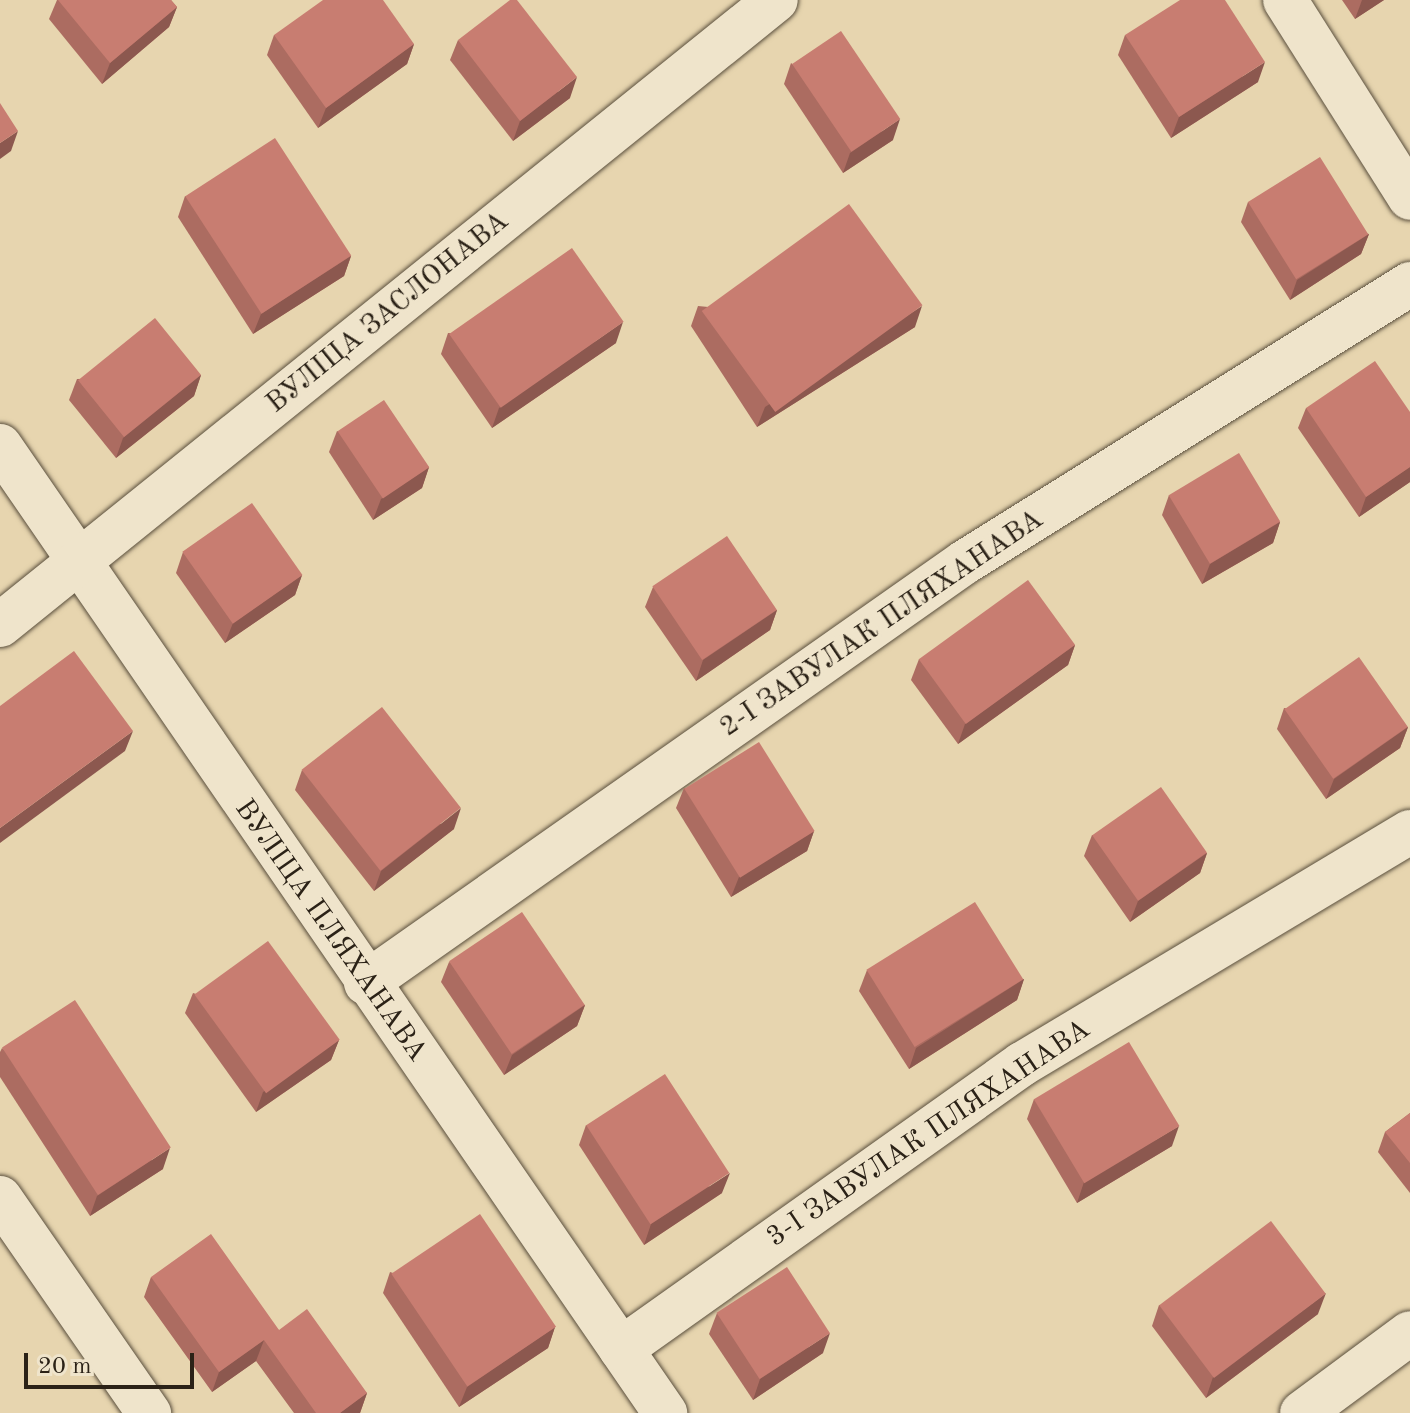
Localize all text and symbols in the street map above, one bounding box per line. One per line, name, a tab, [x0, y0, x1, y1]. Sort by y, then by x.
street label: ВУЛІЦА ЗАСЛОНАВА	[260, 205, 516, 421]
street label: 2-І ЗАВУЛАК ПЛЯХАНАВА	[714, 503, 1050, 745]
street label: ВУЛІЦА ПЛЯХАНАВА	[227, 793, 433, 1069]
street label: 3-І ЗАВУЛАК ПЛЯХАНАВА	[761, 1013, 1097, 1255]
scale bar	[28, 1337, 198, 1387]
text: 20 m	[38, 1355, 92, 1379]

